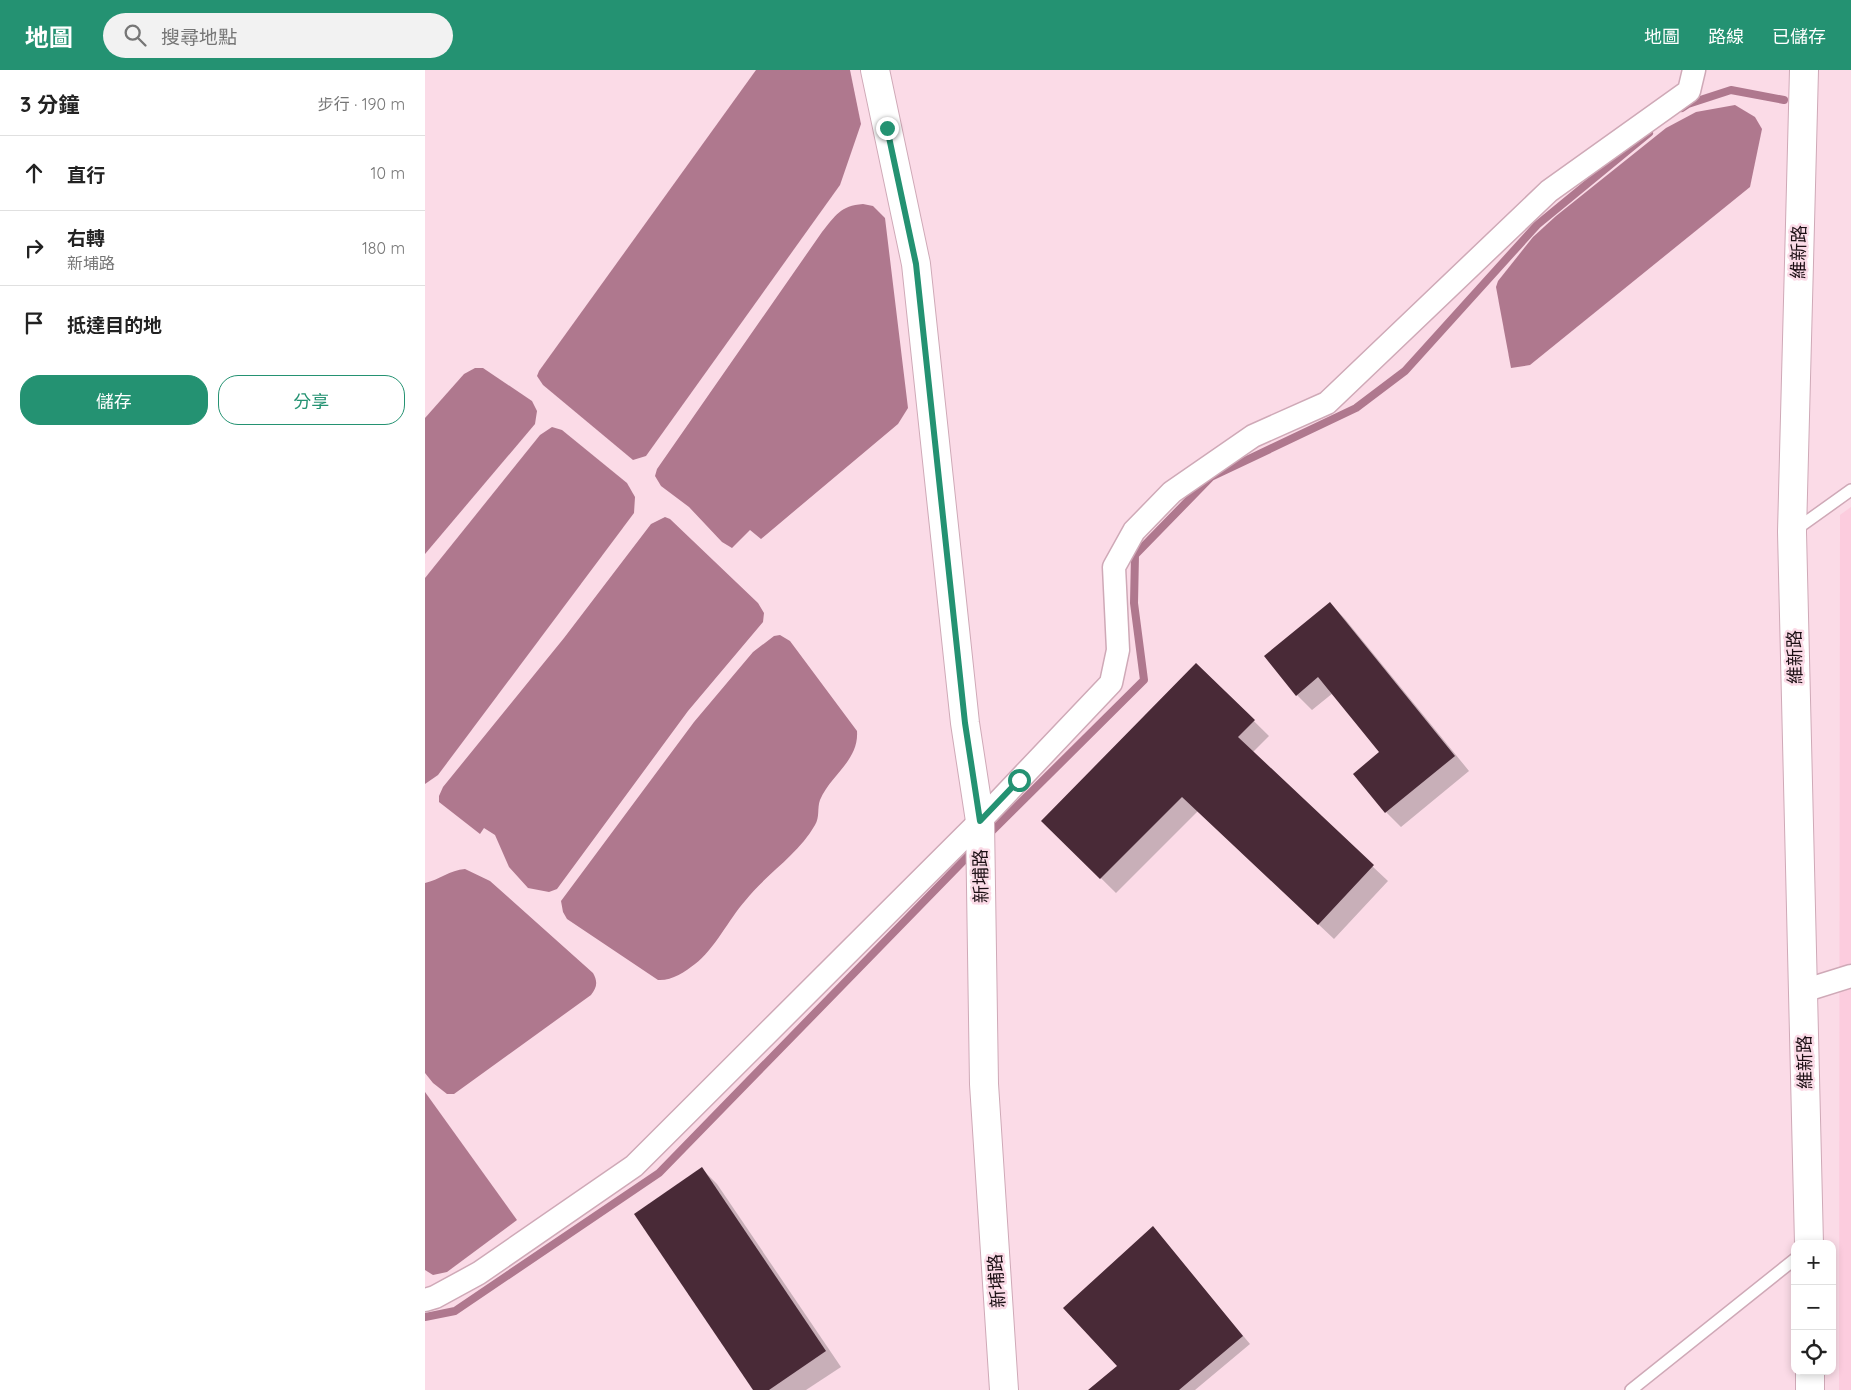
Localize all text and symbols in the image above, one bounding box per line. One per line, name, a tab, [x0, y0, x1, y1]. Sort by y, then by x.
search box	[103, 13, 453, 58]
icon: search	[121, 21, 149, 49]
text: 地圖	[25, 22, 73, 52]
text: 搜尋地點	[161, 25, 237, 49]
text: 地圖	[1644, 25, 1680, 48]
text: 路線	[1708, 25, 1744, 48]
text: 已儲存	[1772, 25, 1826, 48]
text: 3 分鐘	[20, 91, 79, 117]
text: 步行 · 190 m	[318, 94, 405, 114]
route end	[876, 117, 899, 140]
icon: ahead	[20, 159, 48, 187]
text: 直行	[67, 163, 105, 187]
text: 10 m	[371, 163, 405, 183]
street label: 維新路	[1787, 225, 1810, 279]
text: 右轉	[67, 226, 105, 250]
icon: right	[20, 234, 48, 262]
text: 180 m	[362, 238, 405, 258]
text: 新埔路	[67, 253, 115, 273]
icon: arrive	[20, 309, 48, 337]
text: 抵達目的地	[67, 313, 162, 337]
button: 儲存	[20, 375, 208, 425]
button: 分享	[218, 375, 405, 425]
street label: 維新路	[1783, 630, 1806, 684]
route start	[1008, 769, 1031, 792]
street label: 新埔路	[969, 849, 992, 903]
street label: 維新路	[1793, 1035, 1816, 1089]
map controls	[1791, 1240, 1836, 1375]
button: +	[1791, 1240, 1836, 1285]
street label: 新埔路	[983, 1253, 1010, 1309]
button: −	[1791, 1285, 1836, 1330]
button: locate	[1791, 1330, 1836, 1375]

